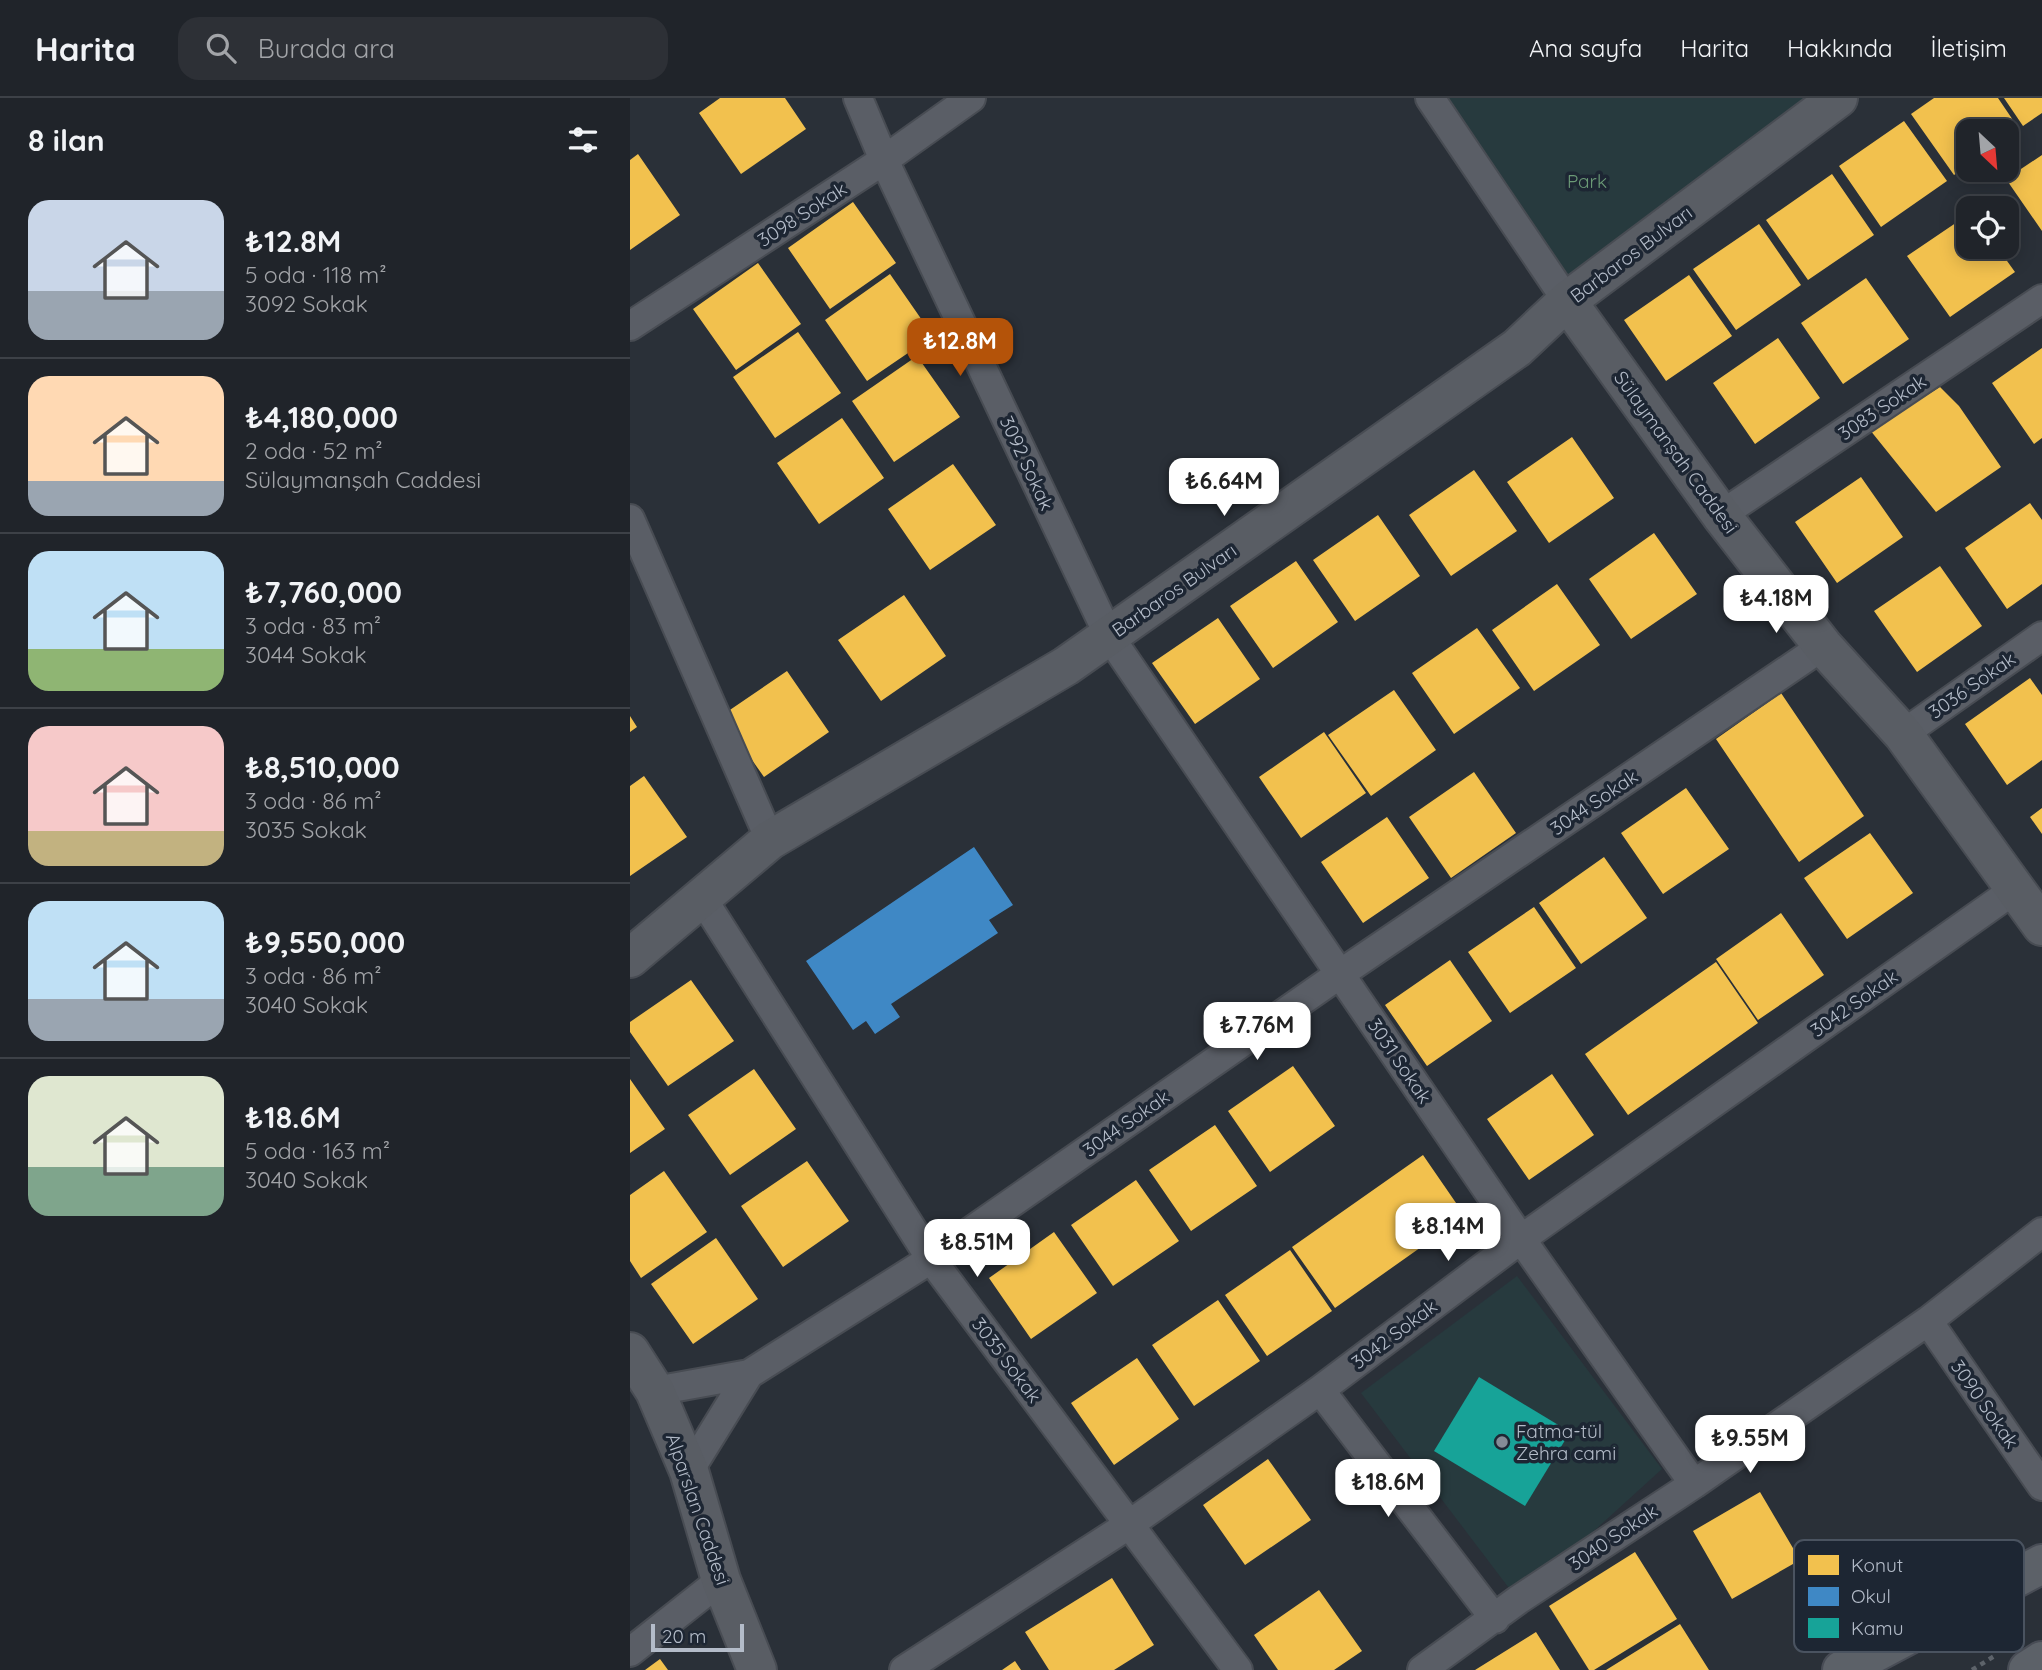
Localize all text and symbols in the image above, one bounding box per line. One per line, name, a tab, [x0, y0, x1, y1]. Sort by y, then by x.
search box	[178, 17, 668, 80]
text: Harita	[35, 28, 136, 69]
icon: search	[202, 29, 240, 67]
text: Burada ara	[258, 32, 395, 65]
text: Ana sayfa	[1529, 33, 1642, 63]
text: Harita	[1680, 33, 1749, 63]
text: Hakkında	[1787, 33, 1893, 63]
text: İletişim	[1931, 33, 2007, 63]
north arrow	[1956, 119, 2020, 182]
map controls	[1956, 119, 2019, 259]
text: 8 ilan	[28, 121, 105, 159]
icon: filters	[564, 121, 602, 159]
park label: Park	[1567, 169, 1607, 193]
street label: 3098 Sokak	[753, 176, 851, 252]
button: locate	[1956, 196, 2019, 259]
street label: Barbaros Bulvarı	[1565, 200, 1697, 308]
text: ₺12.8M	[245, 222, 341, 260]
icon: home	[84, 228, 168, 312]
text: 5 oda · 118 m²	[245, 260, 387, 289]
text: 3092 Sokak	[245, 289, 368, 318]
pin: ₺12.8M	[903, 318, 1017, 378]
text: ₺12.8M	[923, 326, 997, 355]
street label: Sülaymanşah Caddesi	[1609, 366, 1743, 538]
street label: 3083 Sokak	[1834, 369, 1930, 445]
text: ₺4,180,000	[245, 398, 398, 436]
icon: home	[84, 404, 168, 488]
street label: 3092 Sokak	[995, 412, 1059, 514]
text: 2 oda · 52 m²	[245, 436, 383, 465]
pin: ₺6.64M	[1167, 458, 1281, 518]
text: Sülaymanşah Caddesi	[245, 465, 481, 494]
text: ₺6.64M	[1185, 466, 1263, 495]
street label: Barbaros Bulvarı	[1107, 538, 1241, 642]
text: ₺7,760,000	[245, 573, 402, 611]
pin: ₺4.18M	[1719, 575, 1833, 635]
icon: home	[84, 579, 168, 663]
text: ₺4.18M	[1739, 583, 1813, 612]
text: 3 oda · 83 m²	[245, 611, 381, 640]
text: 3044 Sokak	[245, 640, 367, 669]
street label: 3036 Sokak	[1924, 646, 2020, 724]
text: ₺8,510,000	[245, 748, 400, 786]
icon: home	[84, 754, 168, 838]
street label: 3044 Sokak	[1546, 764, 1642, 840]
text: 3 oda · 86 m²	[245, 786, 381, 815]
text: 3035 Sokak	[245, 815, 367, 844]
text: ₺9,550,000	[245, 923, 405, 961]
icon: home	[84, 929, 168, 1013]
text: 3 oda · 86 m²	[245, 961, 381, 990]
street label: 3042 Sokak	[1806, 964, 1902, 1042]
text: 3040 Sokak	[245, 990, 368, 1019]
pin: ₺7.76M	[1200, 1002, 1314, 1062]
text: ₺7.76M	[1220, 1010, 1294, 1039]
street label: 3031 Sokak	[1363, 1014, 1437, 1108]
street label: 3044 Sokak	[1078, 1084, 1174, 1162]
text: ₺18.6M	[245, 1098, 341, 1136]
icon: home	[84, 1104, 168, 1188]
text: 5 oda · 163 m²	[245, 1136, 390, 1165]
text: 3040 Sokak	[245, 1165, 368, 1194]
pin: ₺8.14M	[1391, 1204, 1505, 1263]
text: ₺8.14M	[1411, 1211, 1485, 1240]
pin: ₺8.51M	[920, 1220, 1034, 1279]
text: ₺8.51M	[940, 1227, 1014, 1256]
street label: 3042 Sokak	[1346, 1294, 1442, 1374]
street label: 3035 Sokak	[967, 1313, 1047, 1407]
street label: 3090 Sokak	[1946, 1355, 2024, 1453]
pin: ₺9.55M	[1693, 1416, 1807, 1475]
place label: Fatma-tül Zehra cami	[1516, 1419, 1616, 1465]
text: ₺9.55M	[1711, 1423, 1789, 1452]
street label: Alparslan Caddesi	[661, 1430, 735, 1588]
marker: Fatma-tül Zehra cami	[1494, 1434, 1510, 1450]
pin: ₺18.6M	[1331, 1460, 1445, 1519]
text: ₺18.6M	[1351, 1467, 1425, 1496]
street label: 3040 Sokak	[1564, 1499, 1662, 1575]
legend	[1794, 1540, 2024, 1652]
text: Konut	[1851, 1553, 1903, 1577]
text: Okul	[1851, 1584, 1891, 1608]
text: Kamu	[1851, 1616, 1903, 1640]
scale bar	[651, 1621, 744, 1653]
text: 20 m	[662, 1624, 706, 1648]

